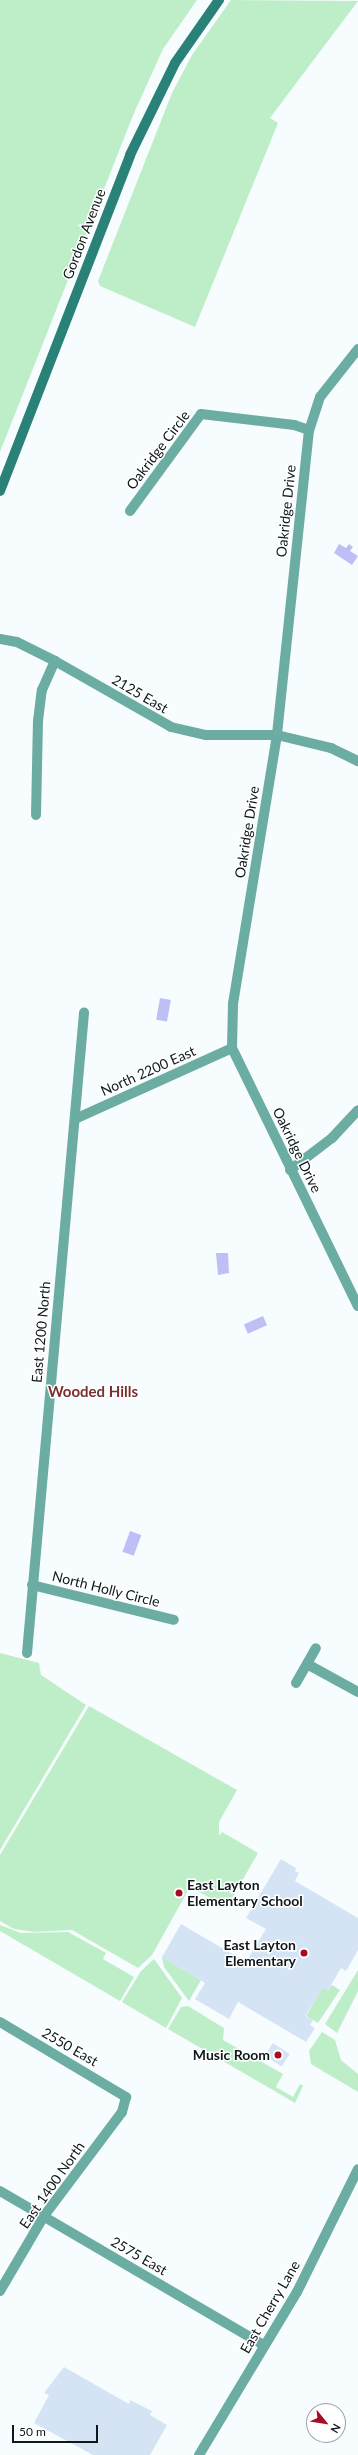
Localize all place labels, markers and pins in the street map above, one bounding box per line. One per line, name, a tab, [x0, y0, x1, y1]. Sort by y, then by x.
place label: East Layton Elementary School	[187, 1877, 303, 1910]
marker: East Layton Elementary School	[174, 1888, 184, 1898]
place label: East Layton Elementary	[223, 1937, 296, 1970]
marker: East Layton Elementary	[299, 1948, 309, 1958]
place label: Music Room	[193, 2047, 270, 2063]
marker: Music Room	[273, 2050, 283, 2060]

